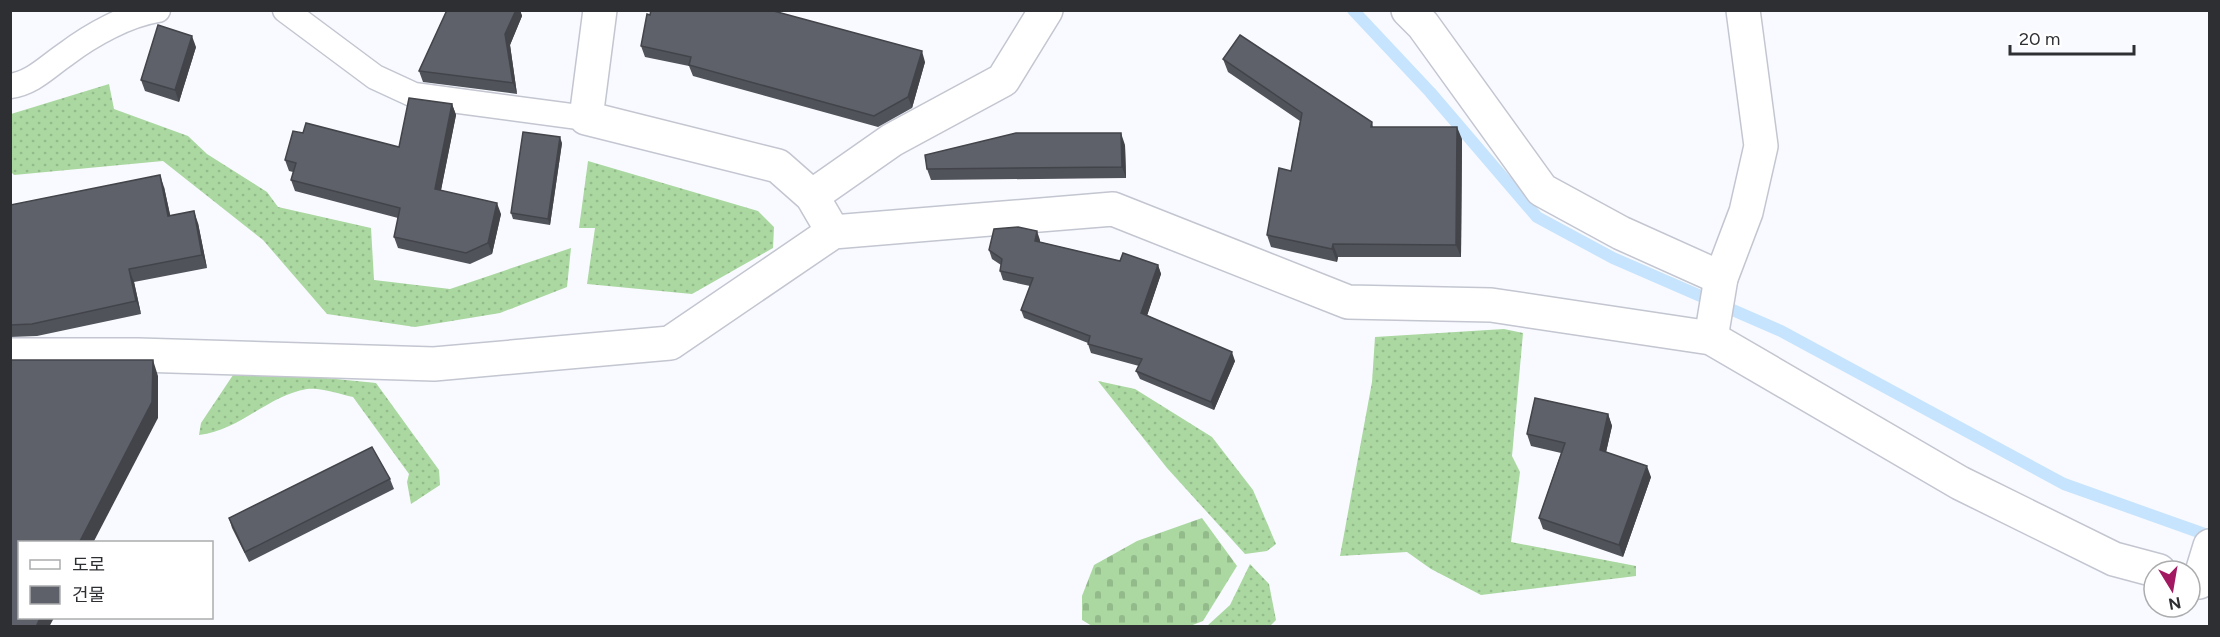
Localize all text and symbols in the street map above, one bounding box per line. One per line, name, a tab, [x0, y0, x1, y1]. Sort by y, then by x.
scale bar	[2010, 18, 2134, 56]
text: 20 m	[2019, 28, 2060, 50]
legend	[18, 541, 213, 619]
text: 도로	[72, 554, 105, 576]
north arrow	[2142, 559, 2202, 619]
text: 건물	[72, 584, 105, 606]
text: N	[2167, 593, 2183, 614]

